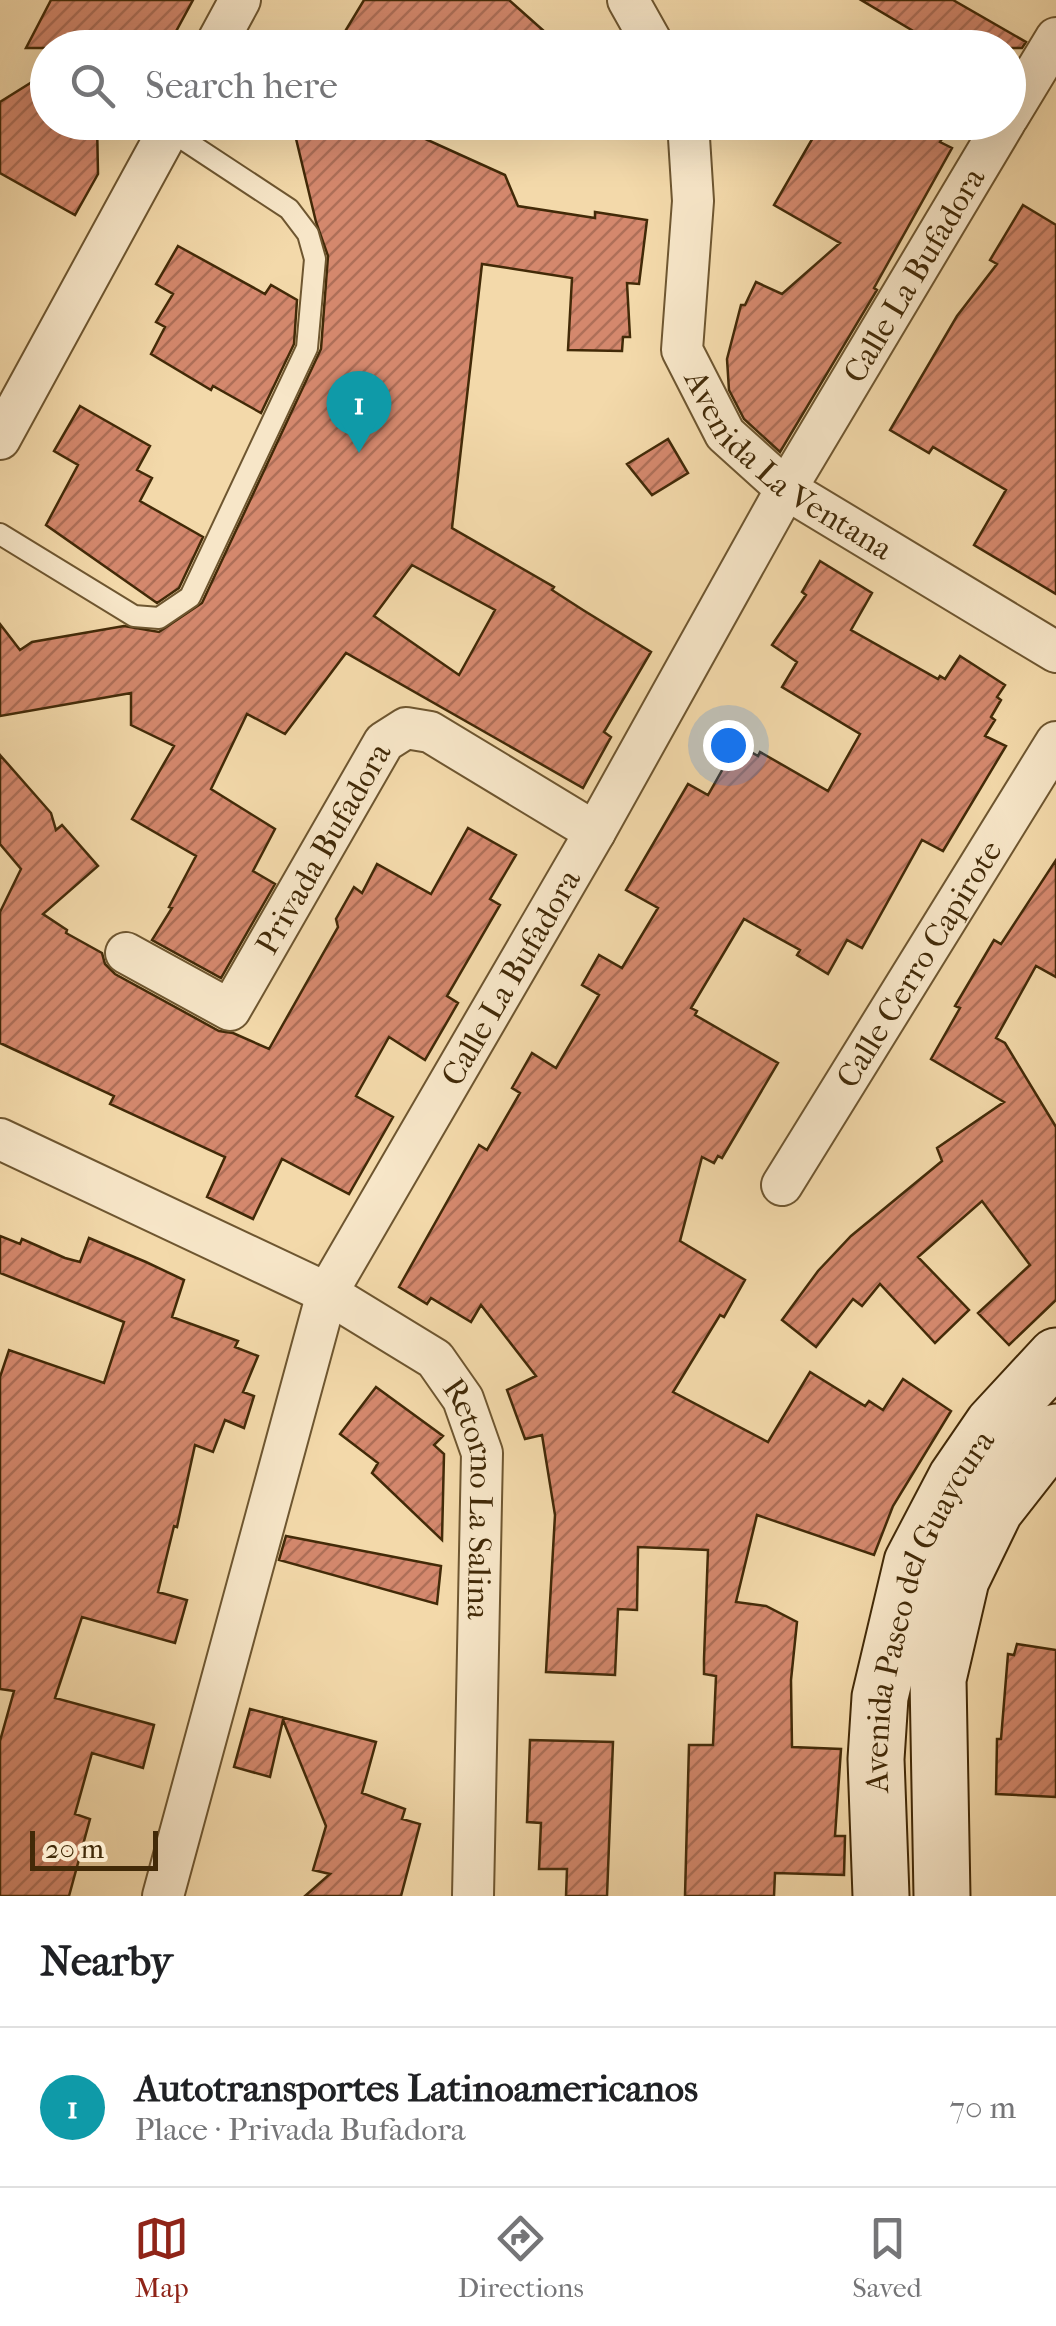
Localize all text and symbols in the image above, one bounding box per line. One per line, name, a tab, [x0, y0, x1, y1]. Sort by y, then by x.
search box	[30, 30, 1026, 140]
icon: search	[65, 58, 120, 113]
text: Search here	[145, 63, 338, 108]
street label: Calle La Bufadora	[836, 160, 993, 389]
street label: Avenida La Ventana	[676, 363, 900, 568]
pin: 1	[326, 370, 392, 453]
your location	[703, 720, 754, 771]
street label: Privada Bufadora	[248, 735, 399, 961]
street label: Calle Cerro Capirote	[829, 834, 1010, 1095]
street label: Calle La Bufadora	[434, 862, 589, 1092]
street label: Retorno La Salina	[435, 1371, 500, 1621]
street label: Avenida Paseo del Guaycura	[858, 1422, 1003, 1796]
scale bar	[30, 1826, 158, 1870]
text: 20 m	[45, 1832, 104, 1865]
text: Nearby	[40, 1937, 172, 1986]
text: Autotransportes Latinoamericanos	[135, 2066, 698, 2111]
text: 1	[67, 2089, 78, 2126]
text: 70 m	[950, 2089, 1016, 2126]
text: Place · Privada Bufadora	[135, 2111, 466, 2148]
tab: Map	[134, 2211, 189, 2304]
tab: Directions	[458, 2211, 584, 2304]
tab: Saved	[852, 2211, 922, 2304]

